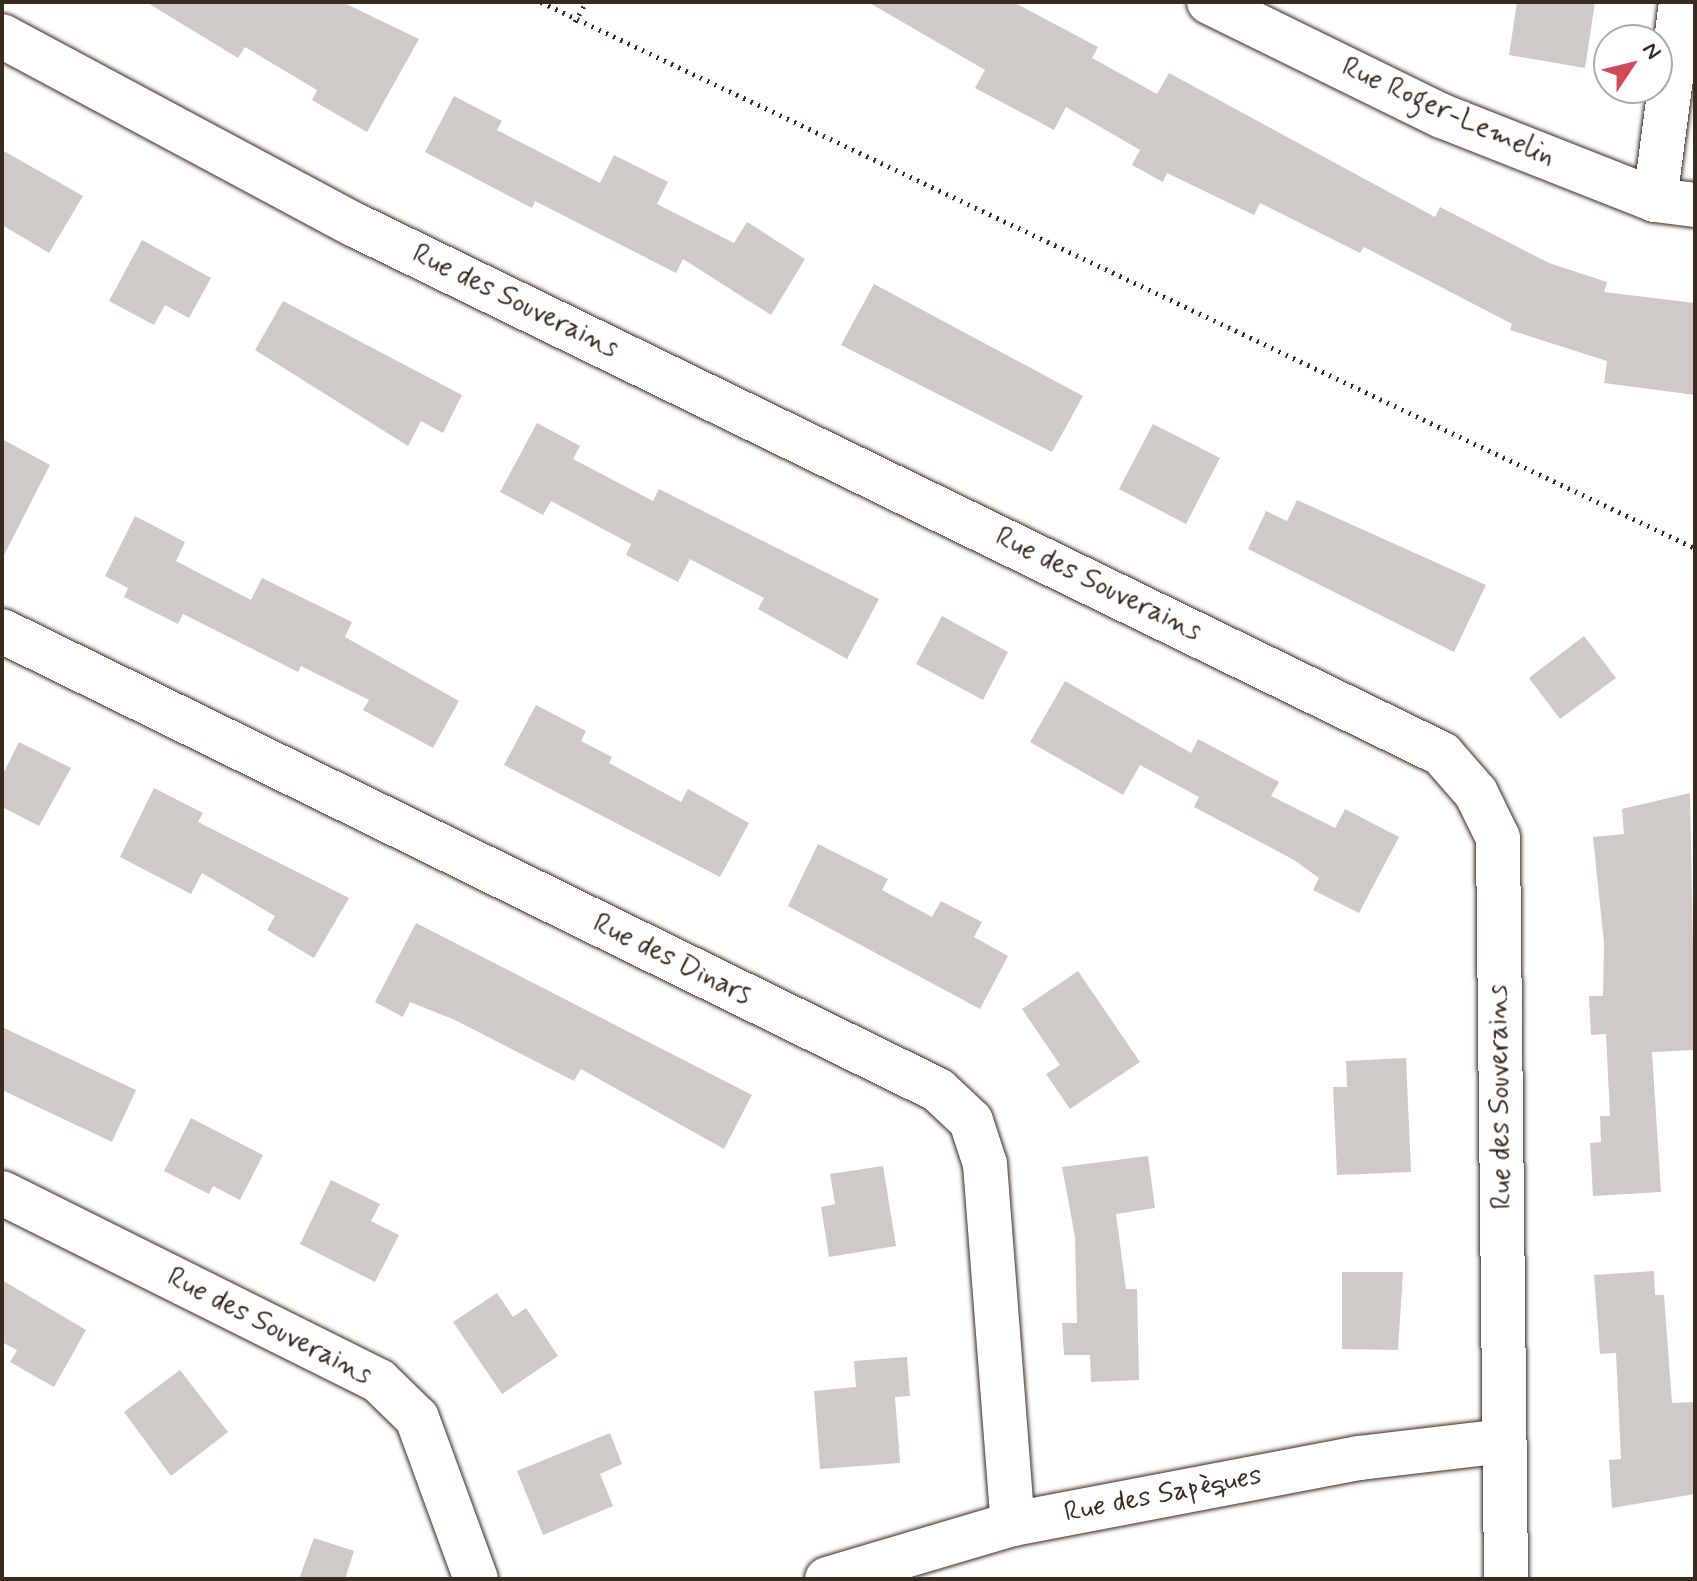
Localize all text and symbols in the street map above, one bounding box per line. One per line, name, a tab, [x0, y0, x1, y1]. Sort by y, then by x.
north arrow	[1593, 24, 1673, 104]
text: N	[1635, 37, 1667, 65]
street label: Rue Roger-Lemelin	[1336, 51, 1560, 175]
street label: Rue des Souverains	[409, 239, 621, 365]
street label: Rue des Souverains	[992, 522, 1204, 648]
street label: Rue des Dinars	[586, 906, 758, 1014]
street label: Rue des Souverains	[1482, 986, 1520, 1208]
street label: Rue des Souverains	[163, 1262, 375, 1392]
street label: Rue des Sapèques	[1061, 1459, 1265, 1531]

